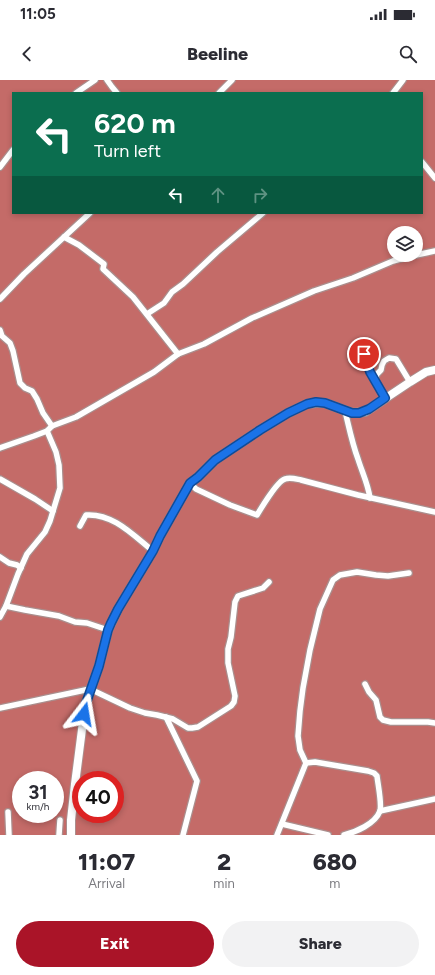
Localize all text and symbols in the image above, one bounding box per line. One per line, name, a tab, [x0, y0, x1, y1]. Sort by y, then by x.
text: 11:05	[20, 5, 56, 23]
icon: back	[16, 43, 38, 65]
text: Beeline	[187, 43, 248, 65]
icon: search	[397, 43, 419, 65]
text: 620 m	[94, 106, 176, 140]
icon: left	[28, 108, 80, 160]
text: Turn left	[94, 140, 161, 162]
icon: left	[165, 184, 187, 206]
icon: ahead	[207, 184, 229, 206]
icon: right	[249, 184, 271, 206]
map controls	[387, 226, 423, 262]
button: layers	[387, 226, 423, 262]
pin	[347, 337, 381, 371]
icon: arrive	[353, 343, 375, 365]
position arrow	[63, 693, 105, 735]
speed limit sign: 40	[72, 771, 124, 823]
text: 31	[28, 780, 48, 804]
text: km/h	[27, 800, 49, 813]
text: 11:07	[78, 847, 135, 876]
text: 2	[217, 847, 231, 876]
text: 680	[313, 847, 357, 876]
text: Arrival	[88, 876, 125, 891]
text: min	[213, 876, 235, 891]
text: m	[329, 876, 340, 891]
button: Exit	[16, 921, 214, 967]
button: Share	[222, 921, 419, 967]

